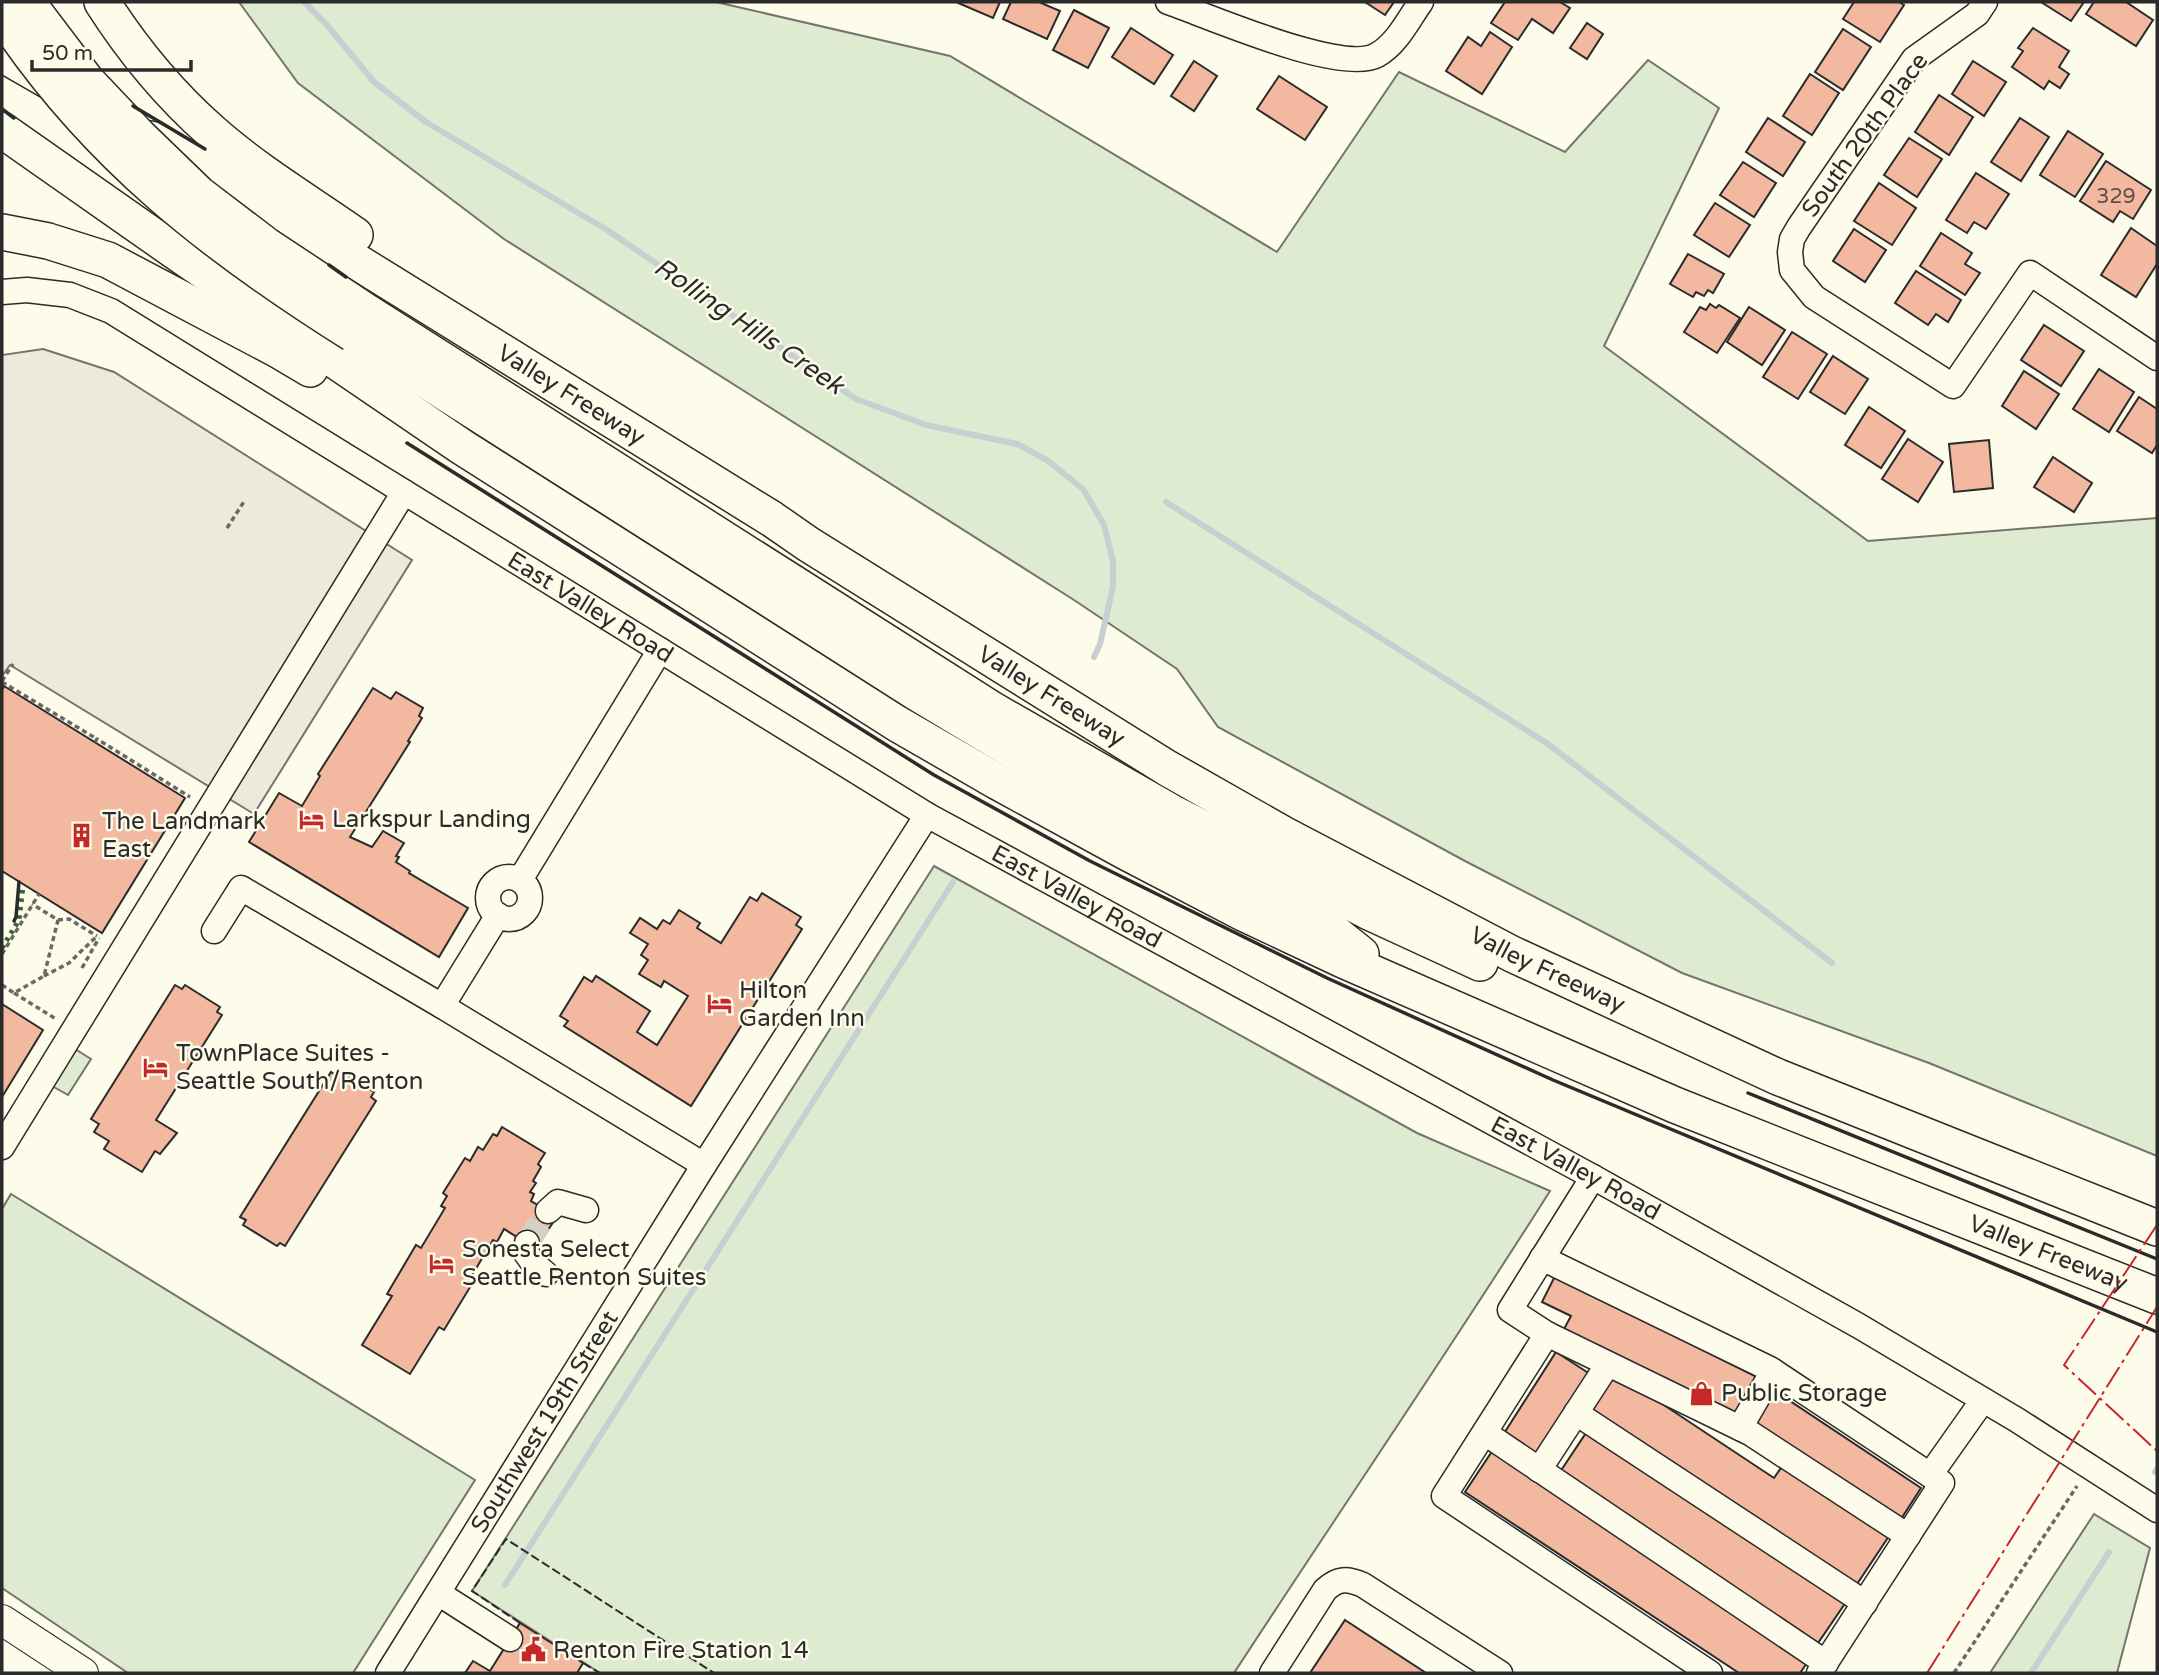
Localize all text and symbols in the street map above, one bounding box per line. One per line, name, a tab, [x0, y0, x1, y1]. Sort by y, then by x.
scale bar	[32, 28, 191, 72]
text: 50 m	[42, 41, 93, 66]
street label: South 20th Place	[1796, 47, 1934, 223]
house number: 329	[2096, 184, 2136, 209]
water label: Rolling Hills Creek	[648, 251, 851, 402]
street label: Valley Freeway	[492, 338, 651, 451]
street label: East Valley Road	[502, 545, 679, 669]
street label: Valley Freeway	[972, 639, 1131, 753]
hotel icon: Larkspur Landing	[298, 805, 326, 833]
place label: Larkspur Landing	[332, 805, 531, 834]
place label: The Landmark East	[102, 807, 266, 864]
building icon: The Landmark East	[68, 821, 96, 849]
street label: East Valley Road	[987, 838, 1167, 954]
street label: Valley Freeway	[1465, 920, 1630, 1019]
place label: Hilton Garden Inn	[739, 976, 865, 1033]
hotel icon: Hilton Garden Inn	[705, 990, 733, 1018]
place label: TownPlace Suites - Seattle South/Renton	[176, 1039, 423, 1096]
hotel icon: TownPlace Suites - Seattle South/Renton	[142, 1053, 170, 1081]
street label: East Valley Road	[1486, 1110, 1666, 1226]
street label: Valley Freeway	[1965, 1208, 2132, 1297]
place label: Sonesta Select Seattle Renton Suites	[462, 1235, 706, 1292]
hotel icon: Sonesta Select Seattle Renton Suites	[428, 1249, 456, 1277]
street label: Southwest 19th Street	[464, 1305, 624, 1538]
shop icon: Public Storage	[1687, 1379, 1715, 1407]
place label: Public Storage	[1721, 1379, 1887, 1408]
public building icon: Renton Fire Station 14	[519, 1636, 547, 1664]
place label: Renton Fire Station 14	[553, 1636, 809, 1665]

